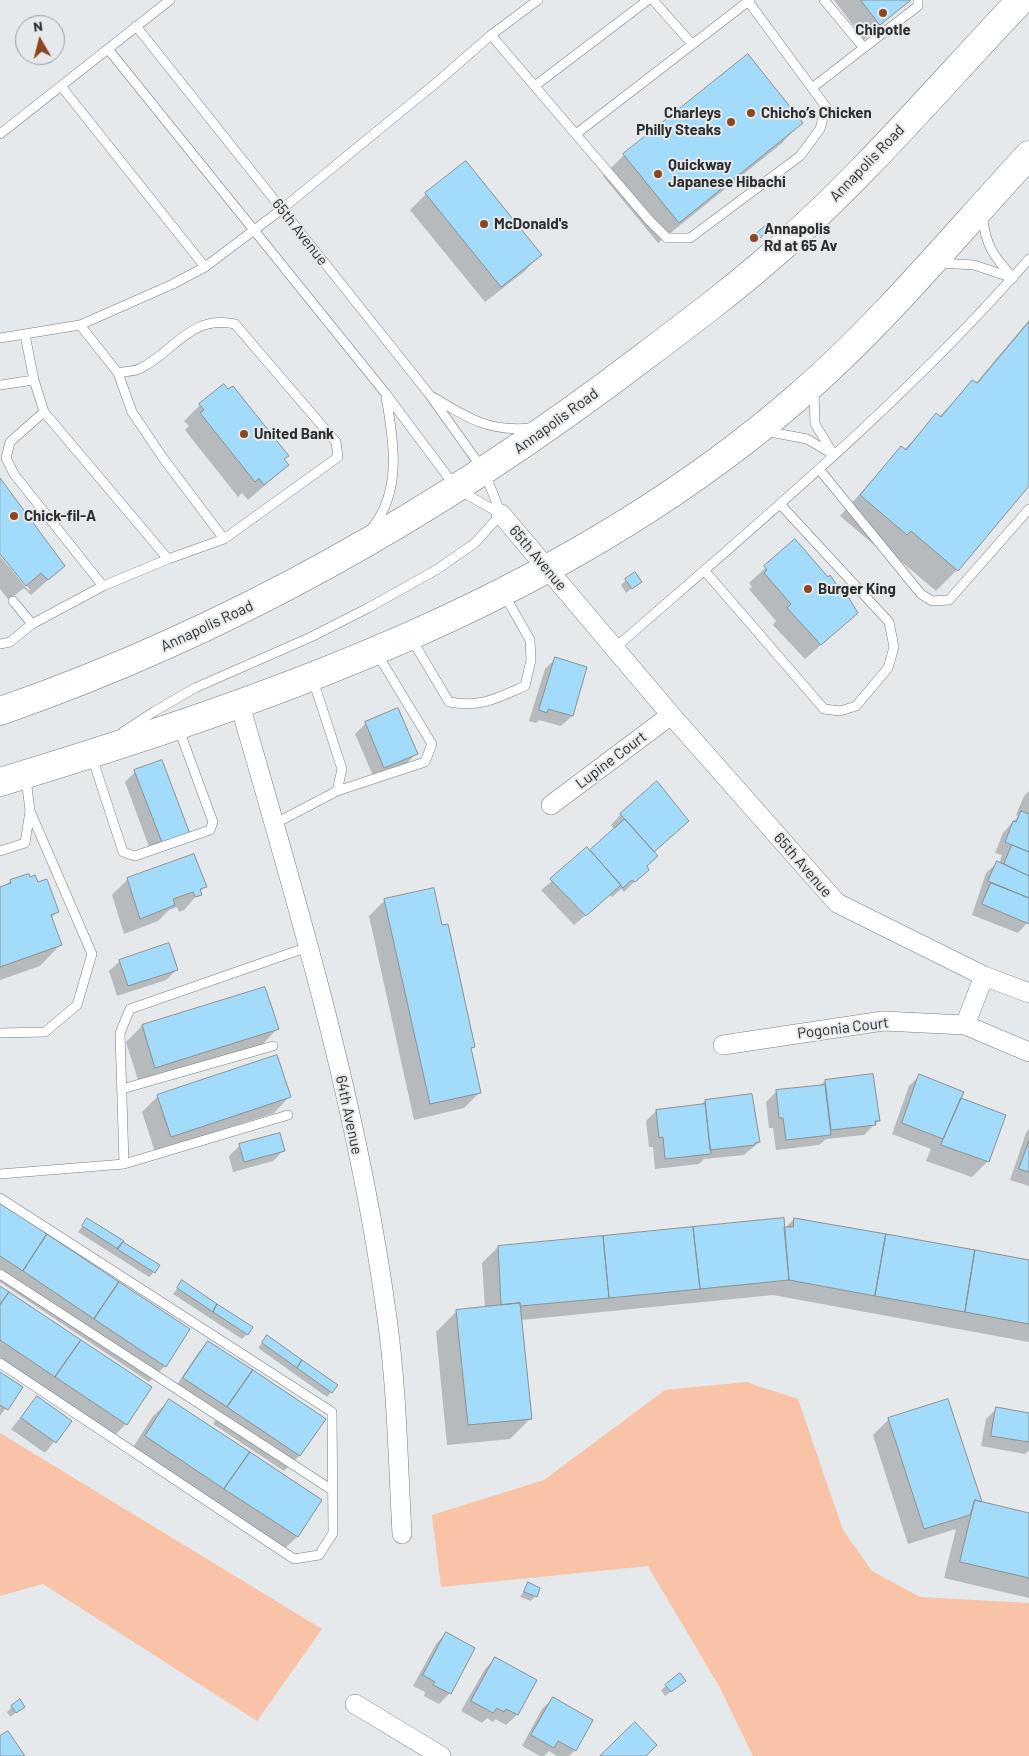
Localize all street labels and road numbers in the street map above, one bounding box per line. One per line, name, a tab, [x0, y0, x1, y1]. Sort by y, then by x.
street label: Annapolis Road	[826, 121, 908, 205]
street label: 65th Avenue	[268, 195, 332, 269]
street label: Annapolis Road	[510, 384, 602, 458]
street label: 65th Avenue	[506, 522, 570, 594]
street label: Annapolis Road	[158, 597, 256, 655]
street label: Lupine Court	[572, 728, 650, 792]
street label: 65th Avenue	[770, 829, 836, 901]
street label: Pogonia Court	[796, 1013, 890, 1043]
street label: 64th Avenue	[332, 1074, 366, 1156]

